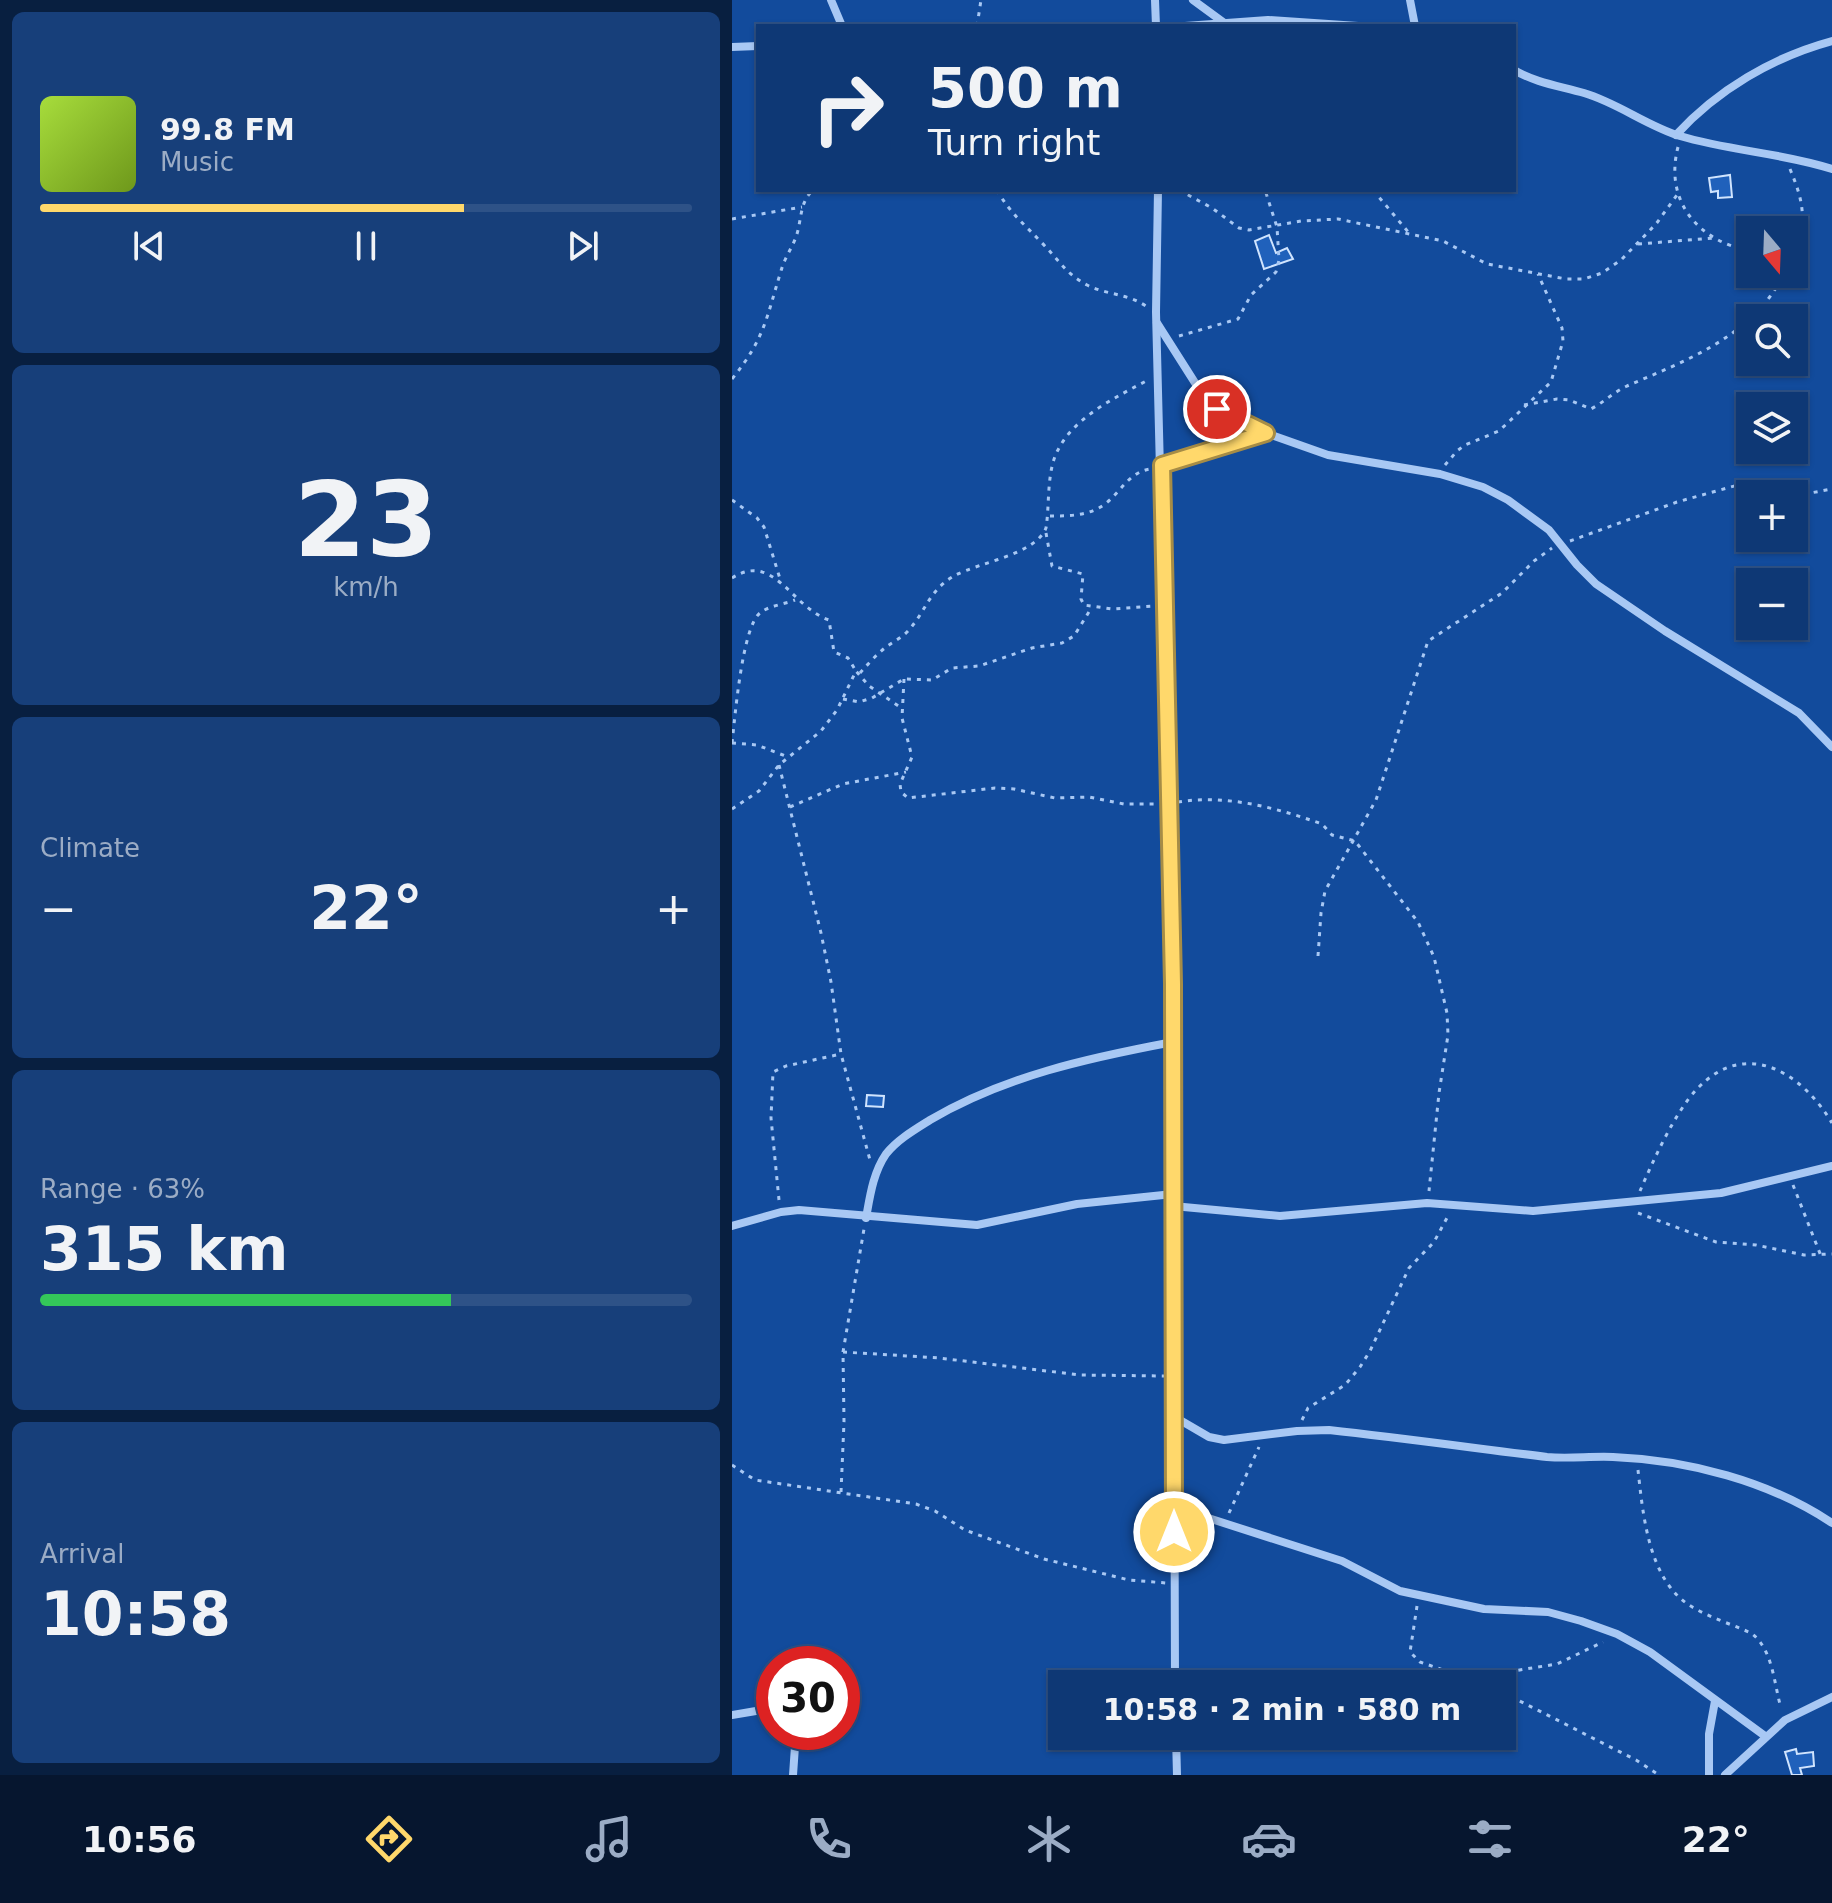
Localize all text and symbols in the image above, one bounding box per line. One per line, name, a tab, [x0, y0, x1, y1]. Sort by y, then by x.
text: 500 m	[928, 55, 1123, 120]
icon: right	[796, 56, 900, 160]
text: 99.8 FM	[160, 112, 295, 147]
text: Turn right	[928, 122, 1100, 163]
text: Music	[160, 147, 234, 177]
north arrow	[1736, 216, 1808, 288]
map controls	[1736, 216, 1808, 640]
icon: previous	[127, 224, 171, 268]
icon: pause	[344, 224, 388, 268]
icon: next	[561, 224, 605, 268]
button: search	[1736, 304, 1808, 376]
pin	[1183, 375, 1251, 443]
icon: arrive	[1195, 387, 1239, 431]
button: layers	[1736, 392, 1808, 464]
text: 23	[294, 459, 438, 581]
button: +	[1736, 480, 1808, 552]
button: −	[1736, 568, 1808, 640]
text: km/h	[333, 572, 399, 602]
text: Climate	[40, 833, 140, 863]
text: 22°	[309, 873, 423, 943]
text: −	[40, 883, 77, 934]
text: +	[655, 883, 692, 934]
text: Range · 63%	[40, 1174, 205, 1204]
text: 315 km	[40, 1214, 289, 1284]
position arrow	[1132, 1490, 1216, 1574]
text: Arrival	[40, 1539, 124, 1569]
text: 10:58	[40, 1579, 231, 1649]
speed limit sign: 30	[756, 1646, 860, 1750]
text: 10:58 · 2 min · 580 m	[1103, 1692, 1461, 1727]
icon: directions	[361, 1811, 417, 1867]
icon: music	[581, 1811, 637, 1867]
icon: phone	[801, 1811, 857, 1867]
icon: climate	[1021, 1811, 1077, 1867]
icon: car	[1241, 1811, 1297, 1867]
icon: filters	[1462, 1811, 1518, 1867]
text: 10:56	[82, 1819, 197, 1860]
text: 22°	[1682, 1819, 1750, 1860]

